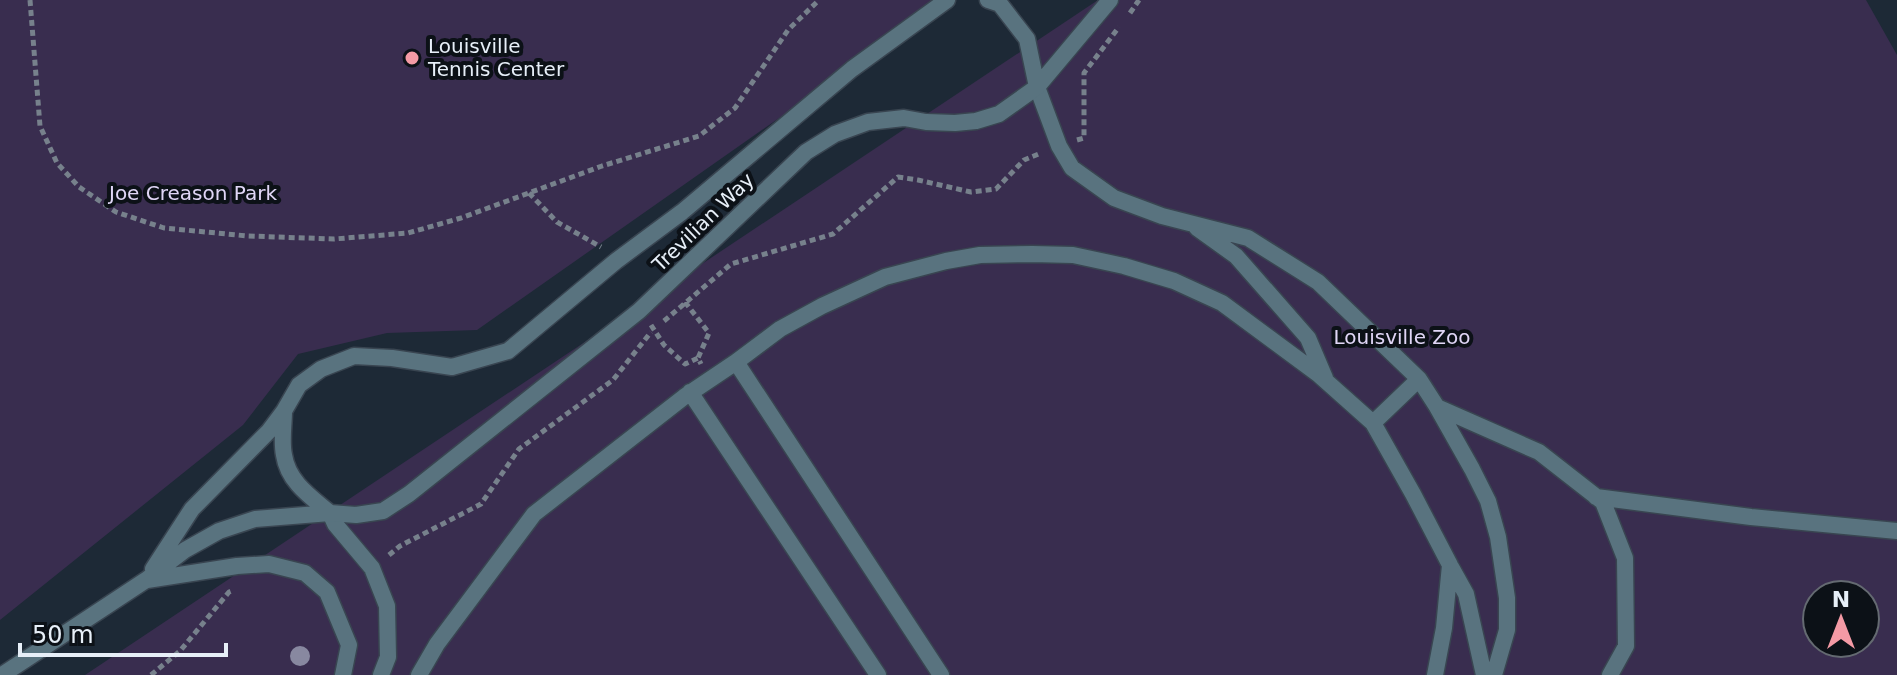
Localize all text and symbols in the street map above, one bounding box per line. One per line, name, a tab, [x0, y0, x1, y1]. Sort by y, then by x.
place label: Louisville Tennis Center	[427, 34, 565, 81]
marker: Louisville Tennis Center	[403, 49, 421, 67]
street label: Trevilian Way	[647, 167, 759, 277]
park label: Joe Creason Park	[107, 181, 277, 205]
park label: Louisville Zoo	[1333, 325, 1471, 349]
north arrow	[1801, 579, 1881, 659]
text: N	[1832, 587, 1850, 612]
scale bar	[20, 607, 226, 657]
text: 50 m	[32, 621, 94, 649]

